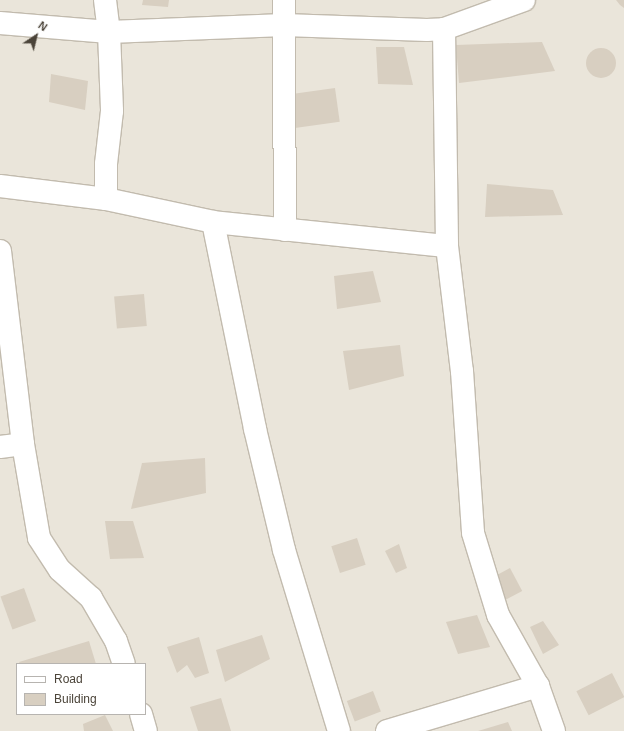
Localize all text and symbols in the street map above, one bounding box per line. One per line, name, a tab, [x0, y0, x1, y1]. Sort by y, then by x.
north arrow	[16, 16, 56, 56]
text: N	[36, 19, 50, 33]
legend	[16, 663, 146, 715]
text: Road	[54, 672, 83, 686]
text: Building	[54, 692, 97, 706]

